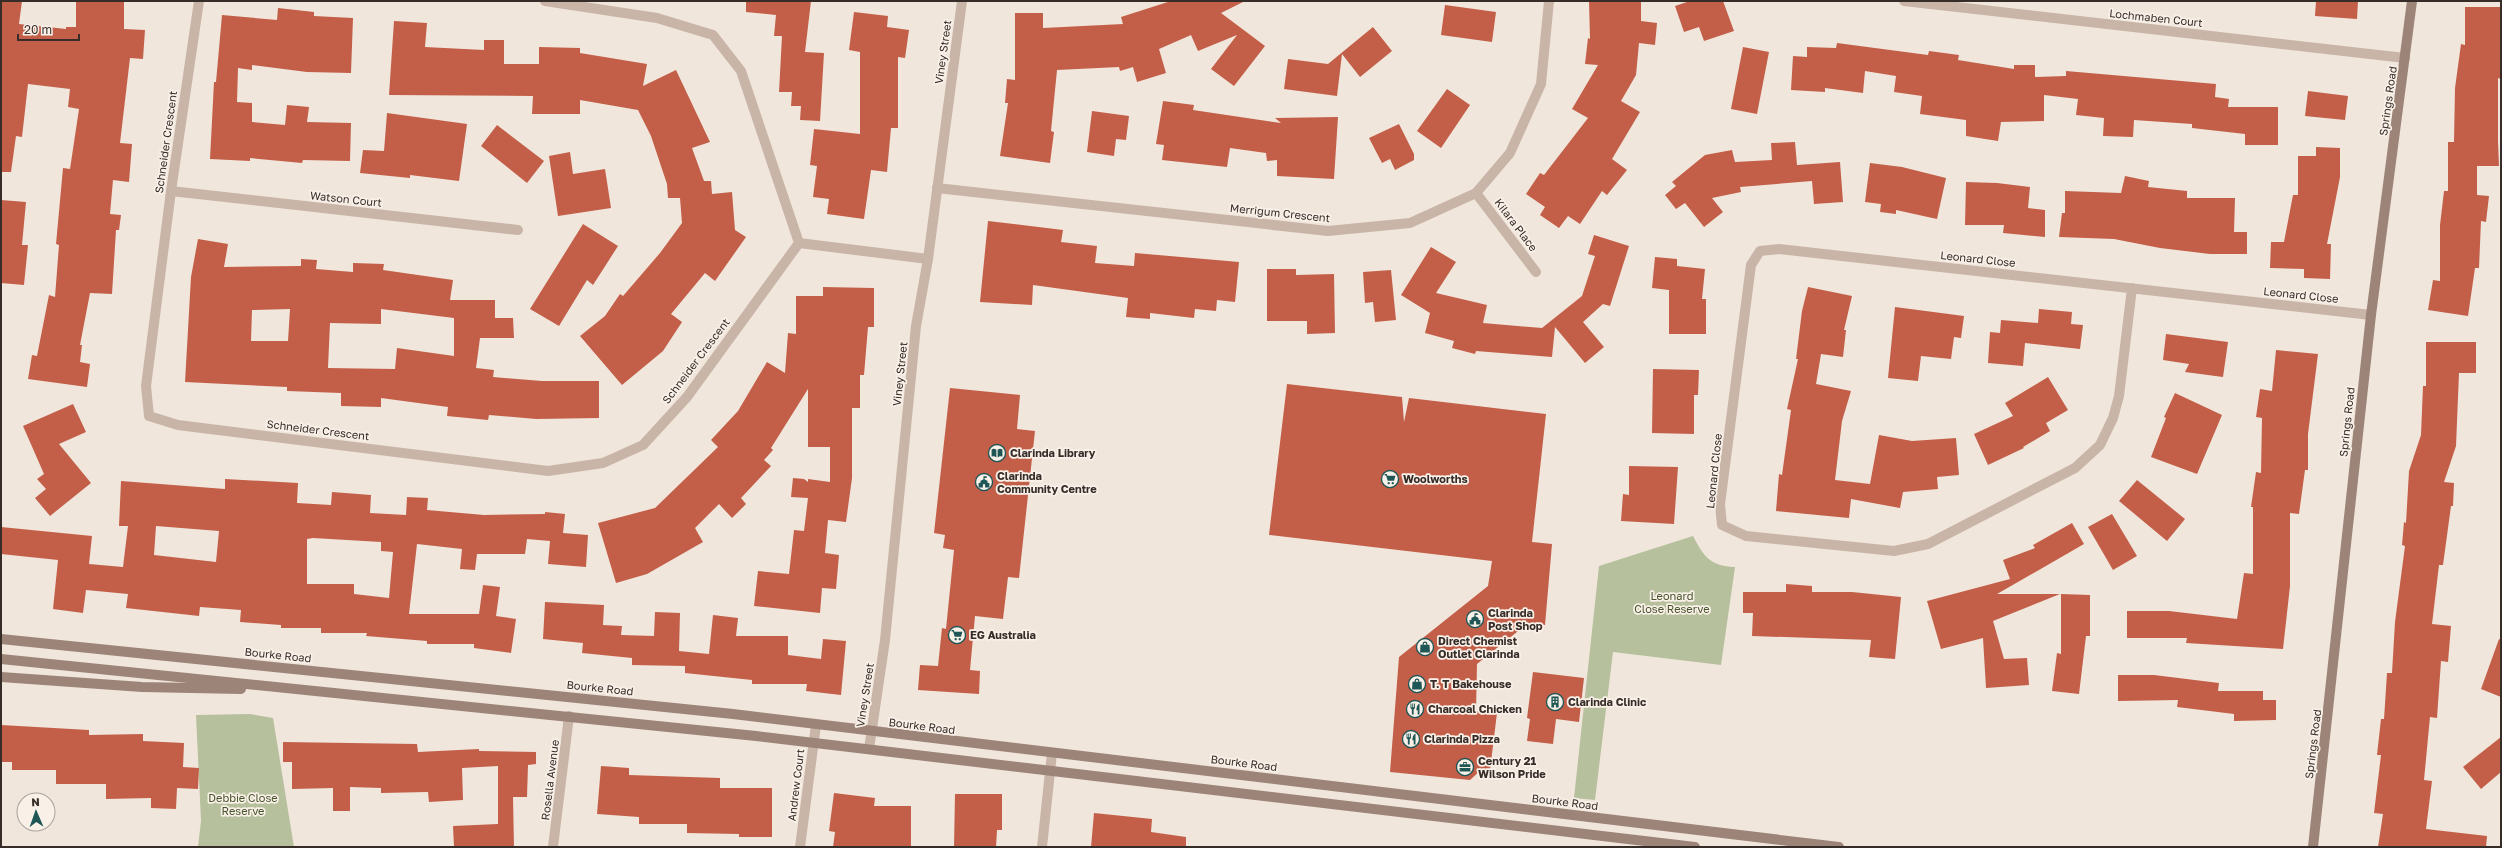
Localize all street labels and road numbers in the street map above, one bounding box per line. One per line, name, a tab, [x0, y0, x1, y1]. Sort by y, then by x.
street label: Lochmaben Court	[2109, 6, 2203, 29]
street label: Viney Street	[932, 19, 953, 85]
street label: Springs Road	[2376, 65, 2399, 137]
street label: Schneider Crescent	[152, 90, 179, 194]
street label: Watson Court	[309, 188, 383, 209]
street label: Kilara Place	[1492, 196, 1540, 254]
street label: Merrigum Crescent	[1229, 201, 1331, 224]
street label: Leonard Close	[1940, 248, 2016, 269]
street label: Leonard Close	[2263, 284, 2339, 305]
street label: Schneider Crescent	[659, 316, 732, 406]
street label: Viney Street	[890, 341, 909, 407]
street label: Springs Road	[2336, 386, 2357, 457]
street label: Schneider Crescent	[266, 417, 370, 442]
street label: Leonard Close	[1703, 433, 1724, 509]
street label: Bourke Road	[244, 645, 312, 664]
street label: Viney Street	[853, 662, 876, 728]
street label: Bourke Road	[566, 678, 634, 697]
street label: Springs Road	[2302, 708, 2323, 780]
street label: Bourke Road	[888, 715, 956, 736]
street label: Rosella Avenue	[538, 739, 561, 821]
street label: Andrew Court	[785, 748, 806, 822]
street label: Bourke Road	[1210, 752, 1278, 773]
street label: Bourke Road	[1531, 791, 1599, 812]

